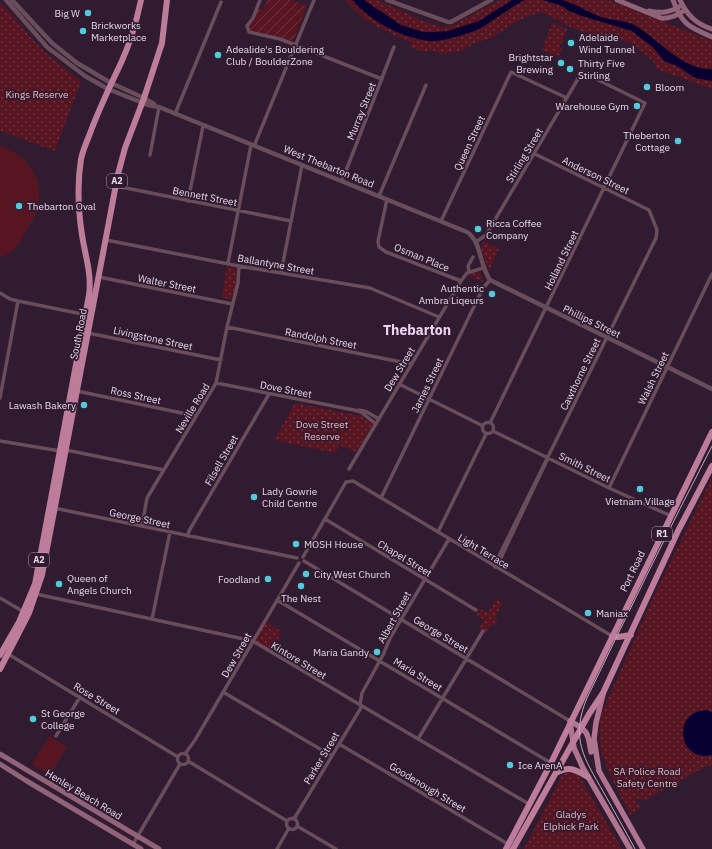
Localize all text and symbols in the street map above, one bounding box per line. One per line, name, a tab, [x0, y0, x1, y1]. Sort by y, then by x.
place label: Big W	[54, 7, 80, 20]
marker: Big W	[83, 8, 93, 18]
place label: Brickworks Marketplace	[91, 19, 147, 44]
marker: Brickworks Marketplace	[78, 26, 88, 36]
place label: Adelaide Wind Tunnel	[579, 31, 635, 56]
marker: Adelaide Wind Tunnel	[566, 38, 576, 48]
place label: Adealide's Bouldering Club / BoulderZone	[226, 43, 325, 68]
marker: Adealide's Bouldering Club / BoulderZone	[213, 50, 223, 60]
place label: Brightstar Brewing	[509, 51, 554, 76]
place label: Thirty Five Stirling	[578, 57, 625, 82]
marker: Brightstar Brewing	[556, 58, 566, 68]
marker: Thirty Five Stirling	[565, 64, 575, 74]
street label: Murray Street	[344, 80, 379, 142]
place label: Bloom	[655, 81, 684, 94]
marker: Bloom	[642, 82, 652, 92]
park label: Kings Reserve	[5, 88, 69, 101]
place label: Warehouse Gym	[555, 100, 629, 113]
marker: Warehouse Gym	[632, 101, 642, 111]
street label: Queen Street	[451, 113, 488, 173]
street label: Stirling Street	[503, 125, 546, 185]
place label: Theberton Cottage	[623, 129, 671, 154]
marker: Theberton Cottage	[673, 136, 683, 146]
street label: West Thebarton Road	[282, 142, 376, 191]
street label: Anderson Street	[560, 154, 632, 198]
road number: A2	[107, 174, 127, 188]
street label: Bennett Street	[171, 184, 239, 209]
place label: Thebarton Oval	[27, 200, 96, 213]
marker: Thebarton Oval	[14, 201, 24, 211]
place label: Ricca Coffee Company	[486, 217, 542, 242]
marker: Ricca Coffee Company	[473, 224, 483, 234]
street label: Holland Street	[541, 228, 582, 292]
street label: Osman Place	[392, 240, 452, 275]
street label: Ballantyne Street	[237, 251, 316, 278]
street label: Walter Street	[137, 271, 198, 296]
place label: Authentic Ambra Liqeurs	[419, 282, 484, 307]
marker: Authentic Ambra Liqeurs	[487, 289, 497, 299]
street label: Phillips Street	[561, 302, 623, 341]
street label: South Road	[67, 308, 90, 361]
district label: Thebarton	[383, 321, 451, 339]
street label: Livingstone Street	[112, 324, 194, 353]
street label: Randolph Street	[284, 325, 358, 352]
street label: Cawthorne Street	[557, 336, 604, 412]
street label: Dew Street	[381, 344, 418, 394]
street label: Walsh Street	[635, 349, 672, 407]
street label: James Street	[409, 355, 447, 415]
street label: Dove Street	[259, 378, 313, 401]
street label: Neville Road	[172, 381, 212, 436]
street label: Ross Street	[109, 384, 163, 407]
place label: Lawash Bakery	[9, 399, 76, 412]
marker: Lawash Bakery	[79, 400, 89, 410]
park label: Dove Street Reserve	[296, 418, 349, 443]
street label: Filsell Street	[202, 432, 241, 488]
street label: Smith Street	[557, 449, 613, 486]
marker: Vietnam Village	[635, 484, 645, 494]
place label: Lady Gowrie Child Centre	[262, 485, 318, 510]
marker: Lady Gowrie Child Centre	[249, 492, 259, 502]
place label: Vietnam Village	[605, 495, 675, 508]
street label: George Street	[108, 506, 172, 531]
road number: R1	[652, 527, 672, 541]
street label: Light Terrace	[456, 531, 512, 572]
street label: Chapel Street	[375, 537, 435, 580]
place label: MOSH House	[304, 538, 364, 551]
marker: MOSH House	[291, 539, 301, 549]
street label: Port Road	[617, 549, 648, 594]
road number: A2	[29, 553, 49, 567]
place label: City West Church	[314, 568, 390, 581]
marker: City West Church	[301, 569, 311, 579]
place label: Queen of Angels Church	[67, 572, 132, 597]
place label: Foodland	[218, 573, 260, 586]
marker: Foodland	[263, 574, 273, 584]
marker: Queen of Angels Church	[54, 579, 64, 589]
marker: The Nest	[296, 581, 306, 591]
street label: Albert Street	[375, 589, 414, 646]
place label: The Nest	[281, 592, 322, 605]
place label: Maniax	[596, 607, 628, 620]
marker: Maniax	[583, 608, 593, 618]
street label: George Street	[411, 613, 471, 656]
street label: Dew Street	[218, 630, 255, 680]
street label: Kintore Street	[269, 639, 329, 682]
place label: Maria Gandy	[313, 646, 369, 659]
marker: Maria Gandy	[372, 647, 382, 657]
street label: Maria Street	[391, 655, 445, 694]
street label: Rose Street	[71, 679, 123, 718]
place label: St George College	[41, 707, 85, 732]
marker: St George College	[28, 714, 38, 724]
street label: Parker Street	[301, 729, 342, 787]
street label: Goodenough Street	[387, 759, 469, 816]
place label: Ice ArenA	[518, 759, 563, 772]
marker: Ice ArenA	[505, 760, 515, 770]
park label: SA Police Road Safety Centre	[613, 765, 681, 790]
street label: Henley Beach Road	[43, 766, 124, 822]
park label: Gladys Elphick Park	[543, 808, 599, 833]

